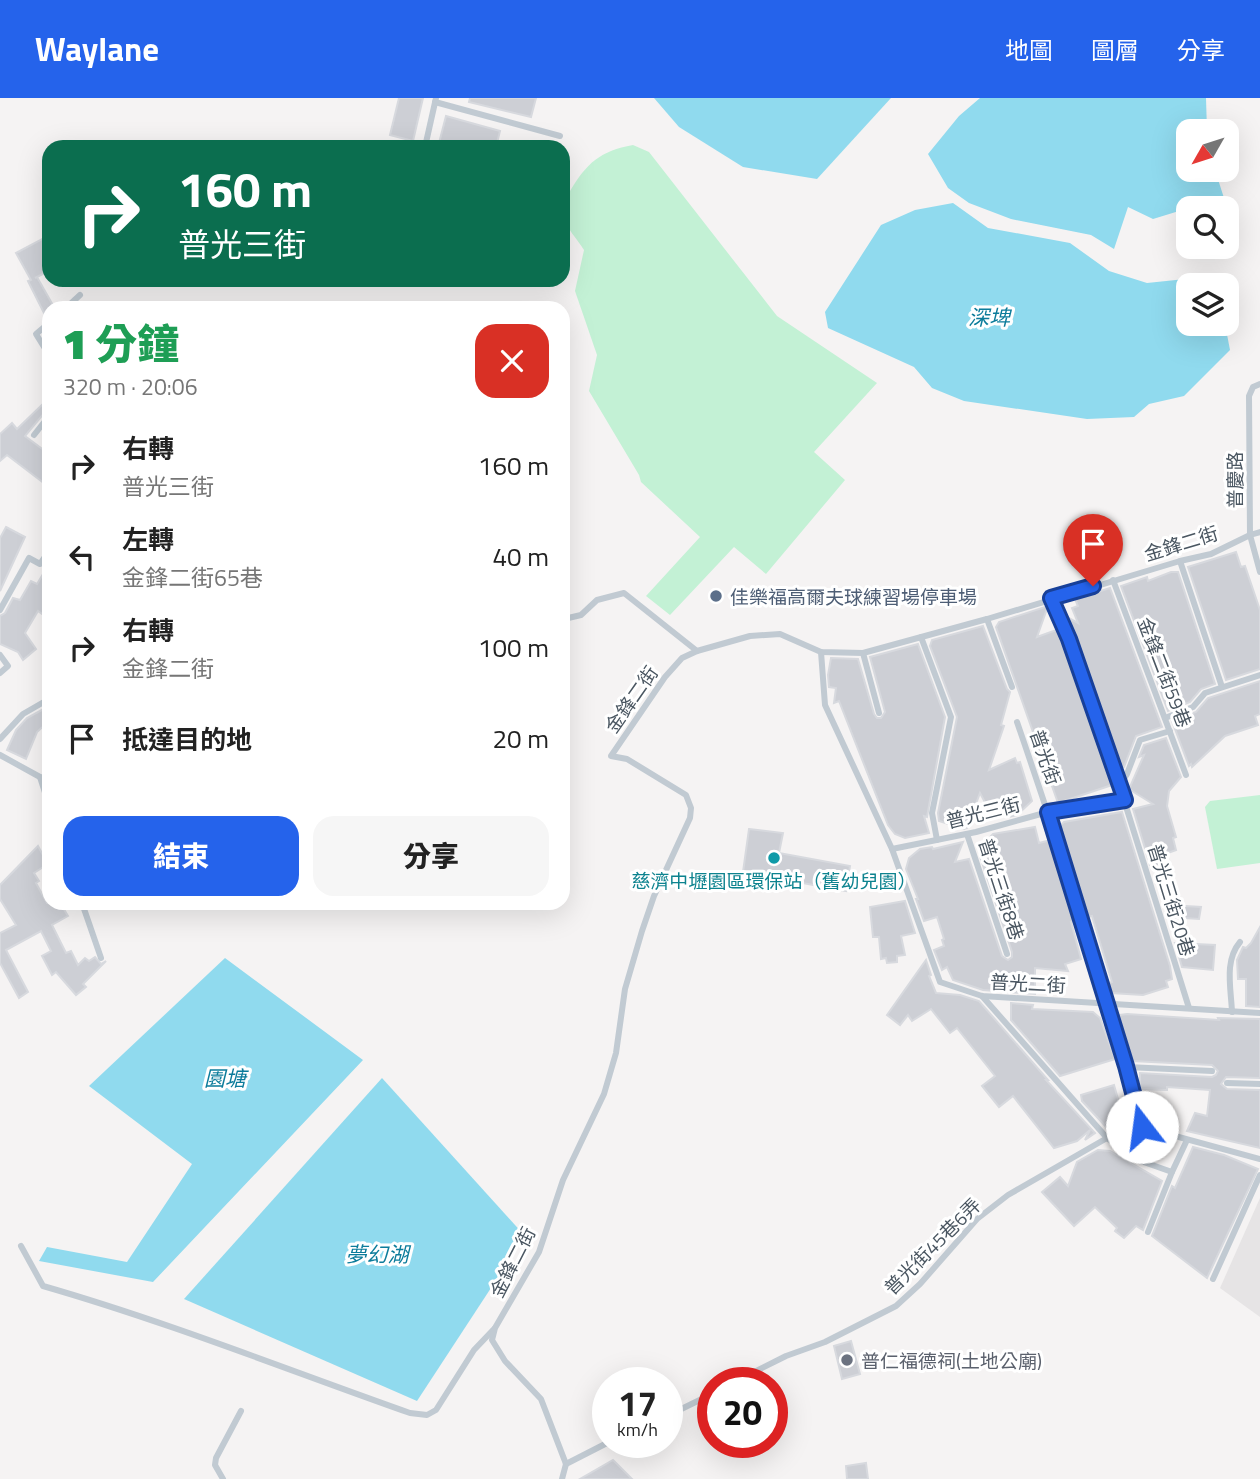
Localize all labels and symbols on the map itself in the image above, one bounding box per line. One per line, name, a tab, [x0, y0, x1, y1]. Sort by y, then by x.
north arrow	[1176, 119, 1239, 182]
water label: 深埤	[968, 301, 1013, 333]
street label: 普慶路	[1220, 451, 1249, 509]
pin	[1063, 514, 1123, 586]
street label: 金鋒二街	[1140, 518, 1222, 568]
place label: 佳樂福高爾夫球練習場停車場	[730, 582, 977, 611]
marker: 佳樂福高爾夫球練習場停車場	[708, 588, 724, 604]
street label: 金鋒二街59巷	[1131, 613, 1199, 731]
street label: 金鋒二街	[597, 660, 665, 738]
street label: 普光街	[1023, 725, 1069, 789]
street label: 普光三街	[943, 789, 1023, 835]
street label: 普光三街8巷	[972, 834, 1032, 944]
street label: 普光三街20巷	[1141, 840, 1203, 960]
marker: 慈濟中壢園區環保站（舊幼兒園）	[766, 850, 782, 866]
place label: 慈濟中壢園區環保站（舊幼兒園）	[631, 866, 917, 895]
street label: 普光二街	[989, 967, 1067, 999]
water label: 園塘	[204, 1062, 249, 1094]
position arrow	[1105, 1090, 1179, 1164]
street label: 普光街45巷6弄	[877, 1191, 987, 1301]
street label: 金鋒二街	[482, 1222, 542, 1302]
water label: 夢幻湖	[346, 1238, 411, 1270]
place label: 普仁福德祠(土地公廟)	[861, 1346, 1042, 1375]
marker: 普仁福德祠(土地公廟)	[839, 1352, 855, 1368]
speed limit sign: 20	[697, 1367, 788, 1458]

